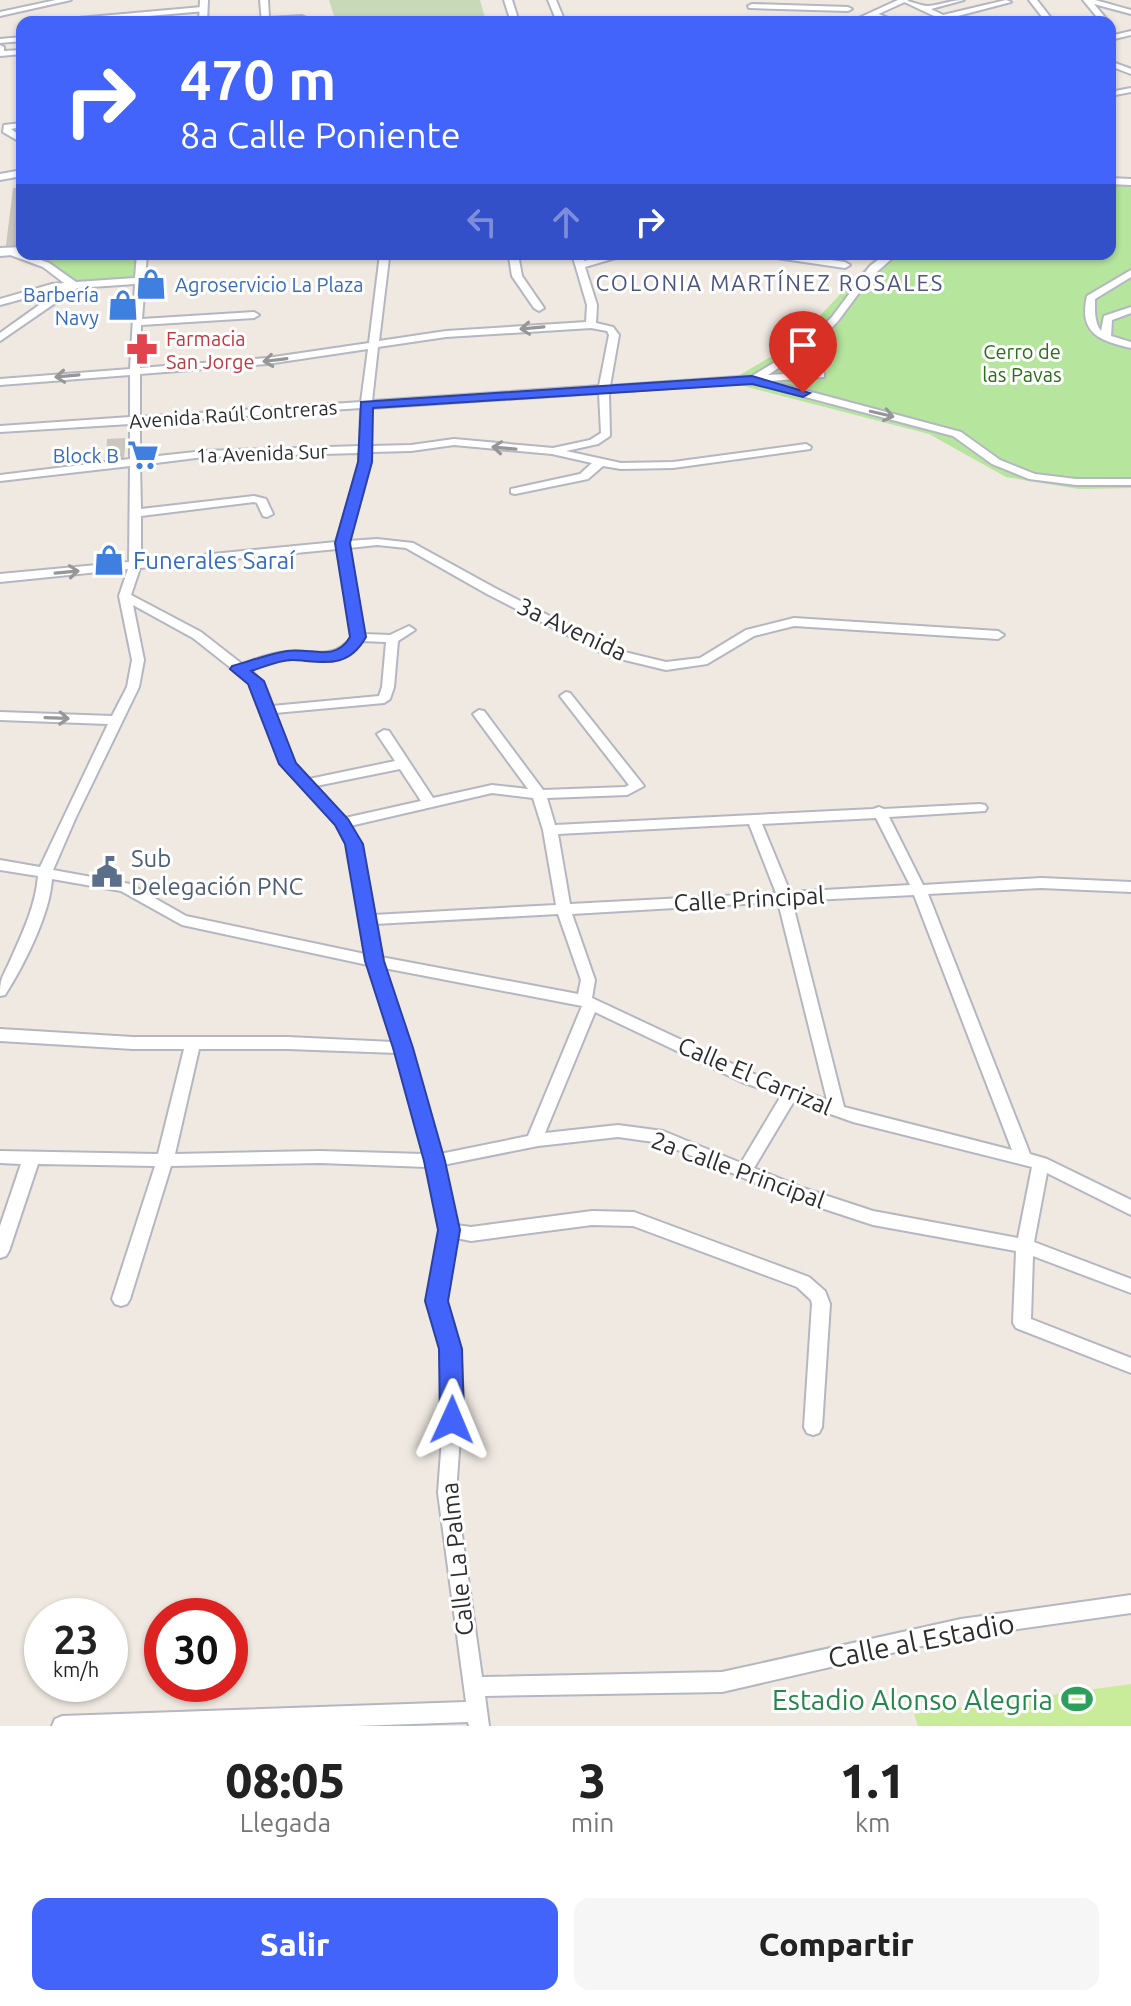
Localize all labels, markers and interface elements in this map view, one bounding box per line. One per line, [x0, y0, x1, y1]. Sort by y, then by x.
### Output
icon: right [48, 48, 152, 152]
text: 470 m [180, 48, 336, 111]
text: 8a Calle Poniente [180, 114, 461, 155]
icon: left [460, 200, 504, 244]
icon: ahead [544, 200, 588, 244]
icon: right [628, 200, 672, 244]
shop icon: Agroservicio La Plaza [134, 267, 168, 301]
district label: COLONIA MARTÍNEZ ROSALES [596, 269, 944, 295]
place label: Agroservicio La Plaza [175, 273, 364, 296]
place label: Barbería Navy [23, 283, 99, 329]
shop icon: Barbería Navy [106, 288, 140, 322]
pin [769, 311, 837, 393]
one-way arrow [519, 321, 546, 336]
icon: arrive [781, 323, 825, 367]
place label: Farmacia San Jorge [166, 327, 254, 373]
pharmacy icon: Farmacia San Jorge [125, 332, 159, 366]
park label: Cerro de las Pavas [982, 340, 1062, 386]
one-way arrow [262, 353, 288, 368]
one-way arrow [54, 369, 81, 384]
street label: Avenida Raúl Contreras [128, 395, 338, 433]
one-way arrow [868, 407, 894, 422]
supermarket icon: Block B [126, 438, 160, 472]
street label: 1a Avenida Sur [196, 439, 329, 467]
one-way arrow [491, 440, 518, 455]
place label: Block B [53, 444, 119, 467]
shop icon: Funerales Saraí [92, 543, 126, 577]
place label: Funerales Saraí [133, 547, 296, 574]
one-way arrow [53, 564, 80, 579]
street label: 3a Avenida [513, 592, 631, 666]
one-way arrow [43, 710, 70, 725]
place label: Sub Delegación PNC [131, 845, 304, 900]
public building icon: Sub Delegación PNC [90, 855, 124, 889]
street label: Calle Principal [673, 882, 825, 916]
street label: Calle El Carrizal [674, 1031, 836, 1121]
street label: 2a Calle Principal [648, 1126, 828, 1214]
position arrow [410, 1378, 494, 1462]
street label: Calle La Palma [436, 1481, 478, 1637]
speed limit sign: 30 [144, 1598, 248, 1702]
street label: Calle al Estadio [825, 1607, 1017, 1673]
text: 23 [53, 1617, 99, 1662]
text: km/h [53, 1658, 99, 1681]
sports icon: Estadio Alonso Alegria [1060, 1682, 1094, 1716]
place label: Estadio Alonso Alegria [772, 1684, 1053, 1715]
text: 08:05 [225, 1753, 345, 1807]
text: 3 [579, 1753, 606, 1807]
text: 1.1 [840, 1753, 906, 1807]
text: Llegada [240, 1808, 331, 1837]
text: min [571, 1808, 614, 1837]
text: km [855, 1808, 890, 1837]
button: Salir [32, 1898, 558, 1990]
button: Compartir [574, 1898, 1099, 1990]

